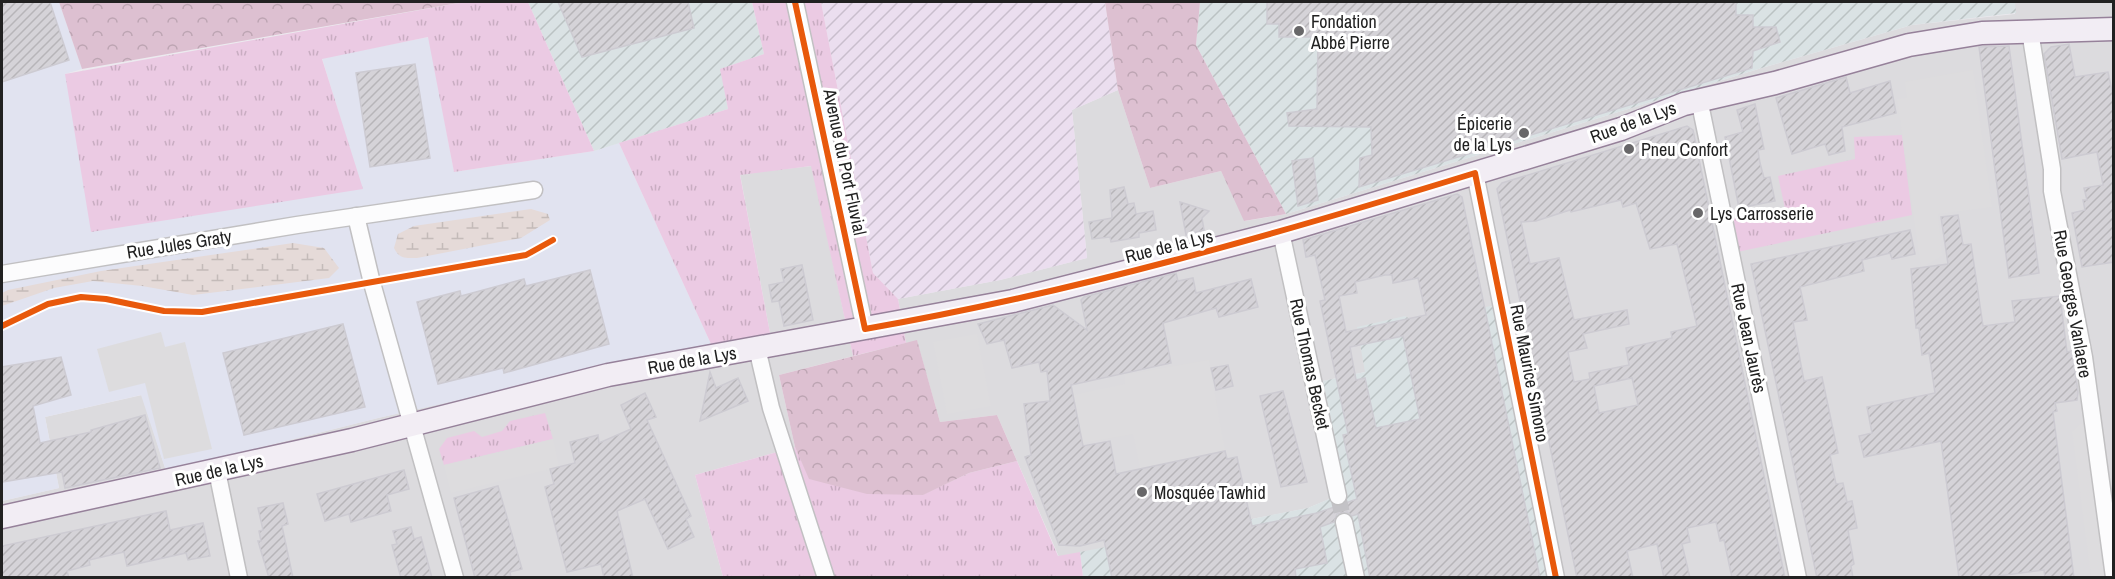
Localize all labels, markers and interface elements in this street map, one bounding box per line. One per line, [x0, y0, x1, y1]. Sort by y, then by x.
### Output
place label: Fondation Abbé Pierre [1310, 9, 1390, 55]
marker: Fondation Abbé Pierre [1292, 24, 1306, 38]
street label: Avenue du Port Fluvial [817, 86, 873, 238]
street label: Rue de la Lys [1587, 95, 1679, 149]
place label: Épicerie de la Lys [1453, 111, 1512, 157]
marker: Épicerie de la Lys [1517, 126, 1531, 140]
place label: Pneu Confort [1641, 137, 1728, 162]
marker: Pneu Confort [1622, 142, 1636, 156]
place label: Lys Carrosserie [1710, 201, 1814, 226]
marker: Lys Carrosserie [1691, 206, 1705, 220]
street label: Rue Jules Graty [125, 223, 234, 265]
street label: Rue de la Lys [1122, 223, 1216, 269]
street label: Rue Georges Vanlaere [2048, 228, 2098, 380]
street label: Rue Jean Jaurès [1725, 281, 1773, 395]
street label: Rue Thomas Becket [1284, 296, 1336, 432]
street label: Rue Maurice Simono [1504, 302, 1556, 444]
street label: Rue de la Lys [646, 340, 738, 380]
street label: Rue de la Lys [172, 448, 266, 492]
place label: Mosquée Tawhid [1154, 480, 1266, 505]
marker: Mosquée Tawhid [1135, 485, 1149, 499]

